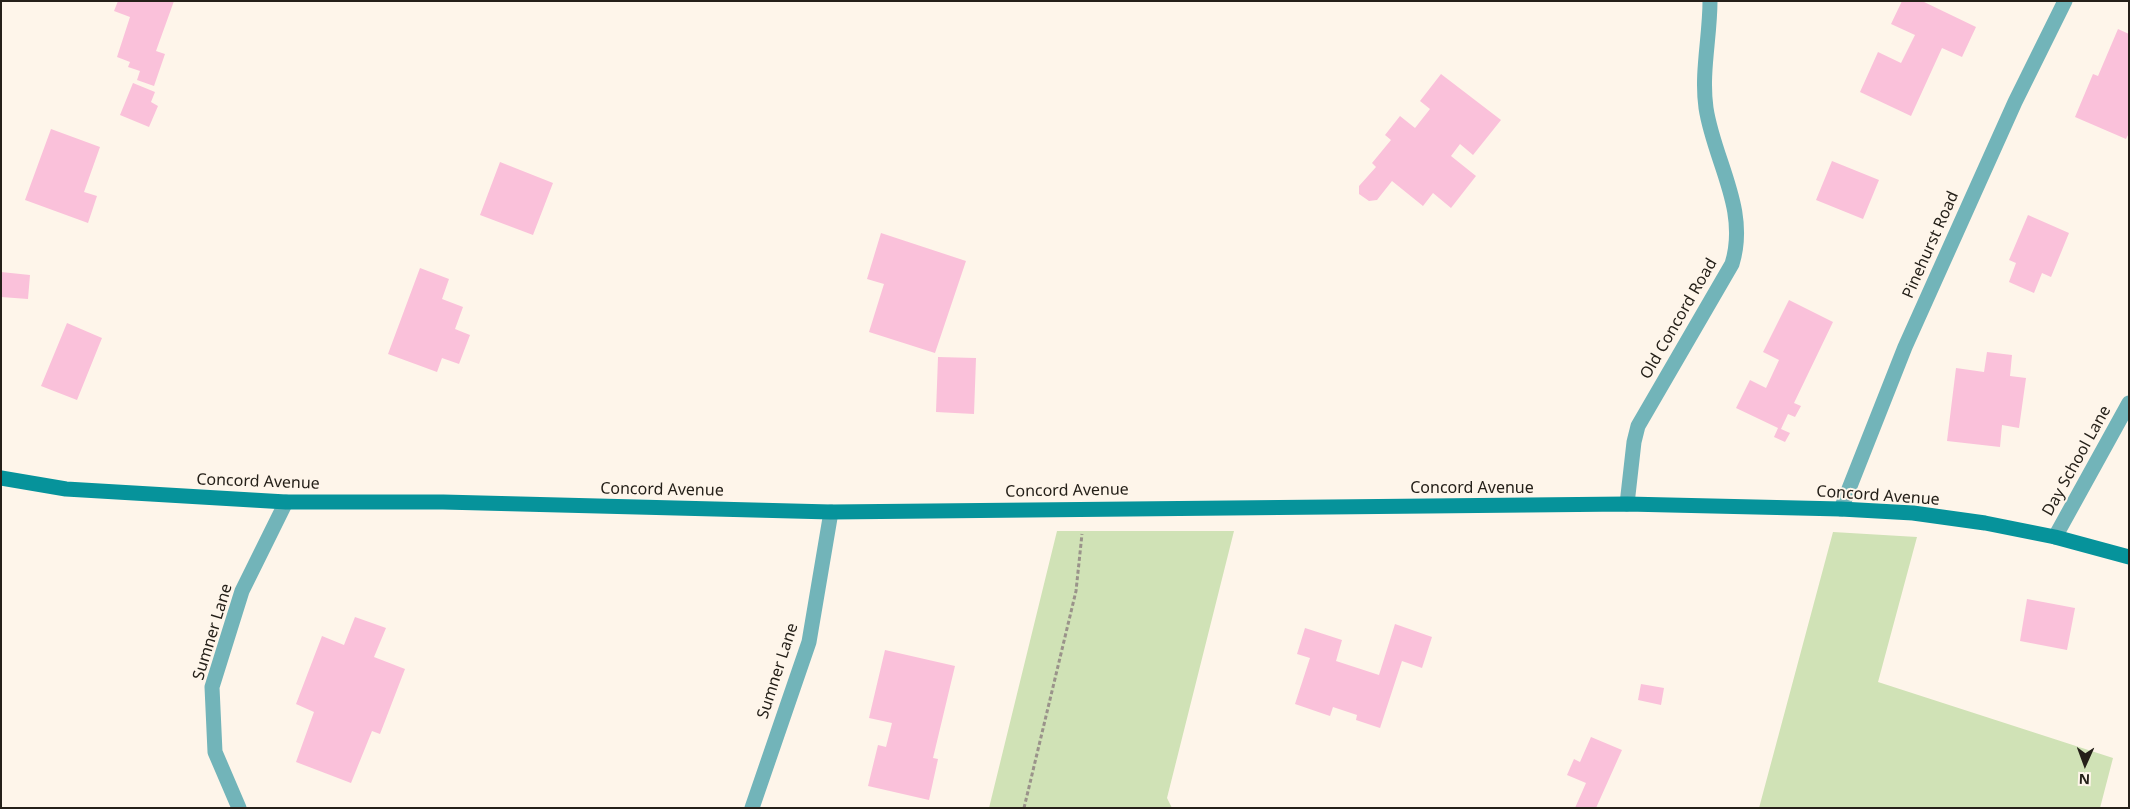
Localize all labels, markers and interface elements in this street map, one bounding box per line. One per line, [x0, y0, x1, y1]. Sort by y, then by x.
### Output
street label: Pinehurst Road [1899, 188, 1963, 302]
street label: Old Concord Road [1637, 255, 1721, 383]
street label: Day School Lane [2039, 402, 2115, 520]
street label: Concord Avenue [196, 470, 320, 494]
street label: Concord Avenue [1410, 478, 1534, 498]
street label: Concord Avenue [600, 479, 724, 501]
street label: Concord Avenue [1005, 480, 1129, 502]
street label: Concord Avenue [1816, 482, 1940, 510]
street label: Sumner Lane [189, 582, 237, 682]
street label: Sumner Lane [753, 621, 803, 721]
north arrow [2060, 739, 2110, 789]
text: N [2078, 770, 2090, 789]

